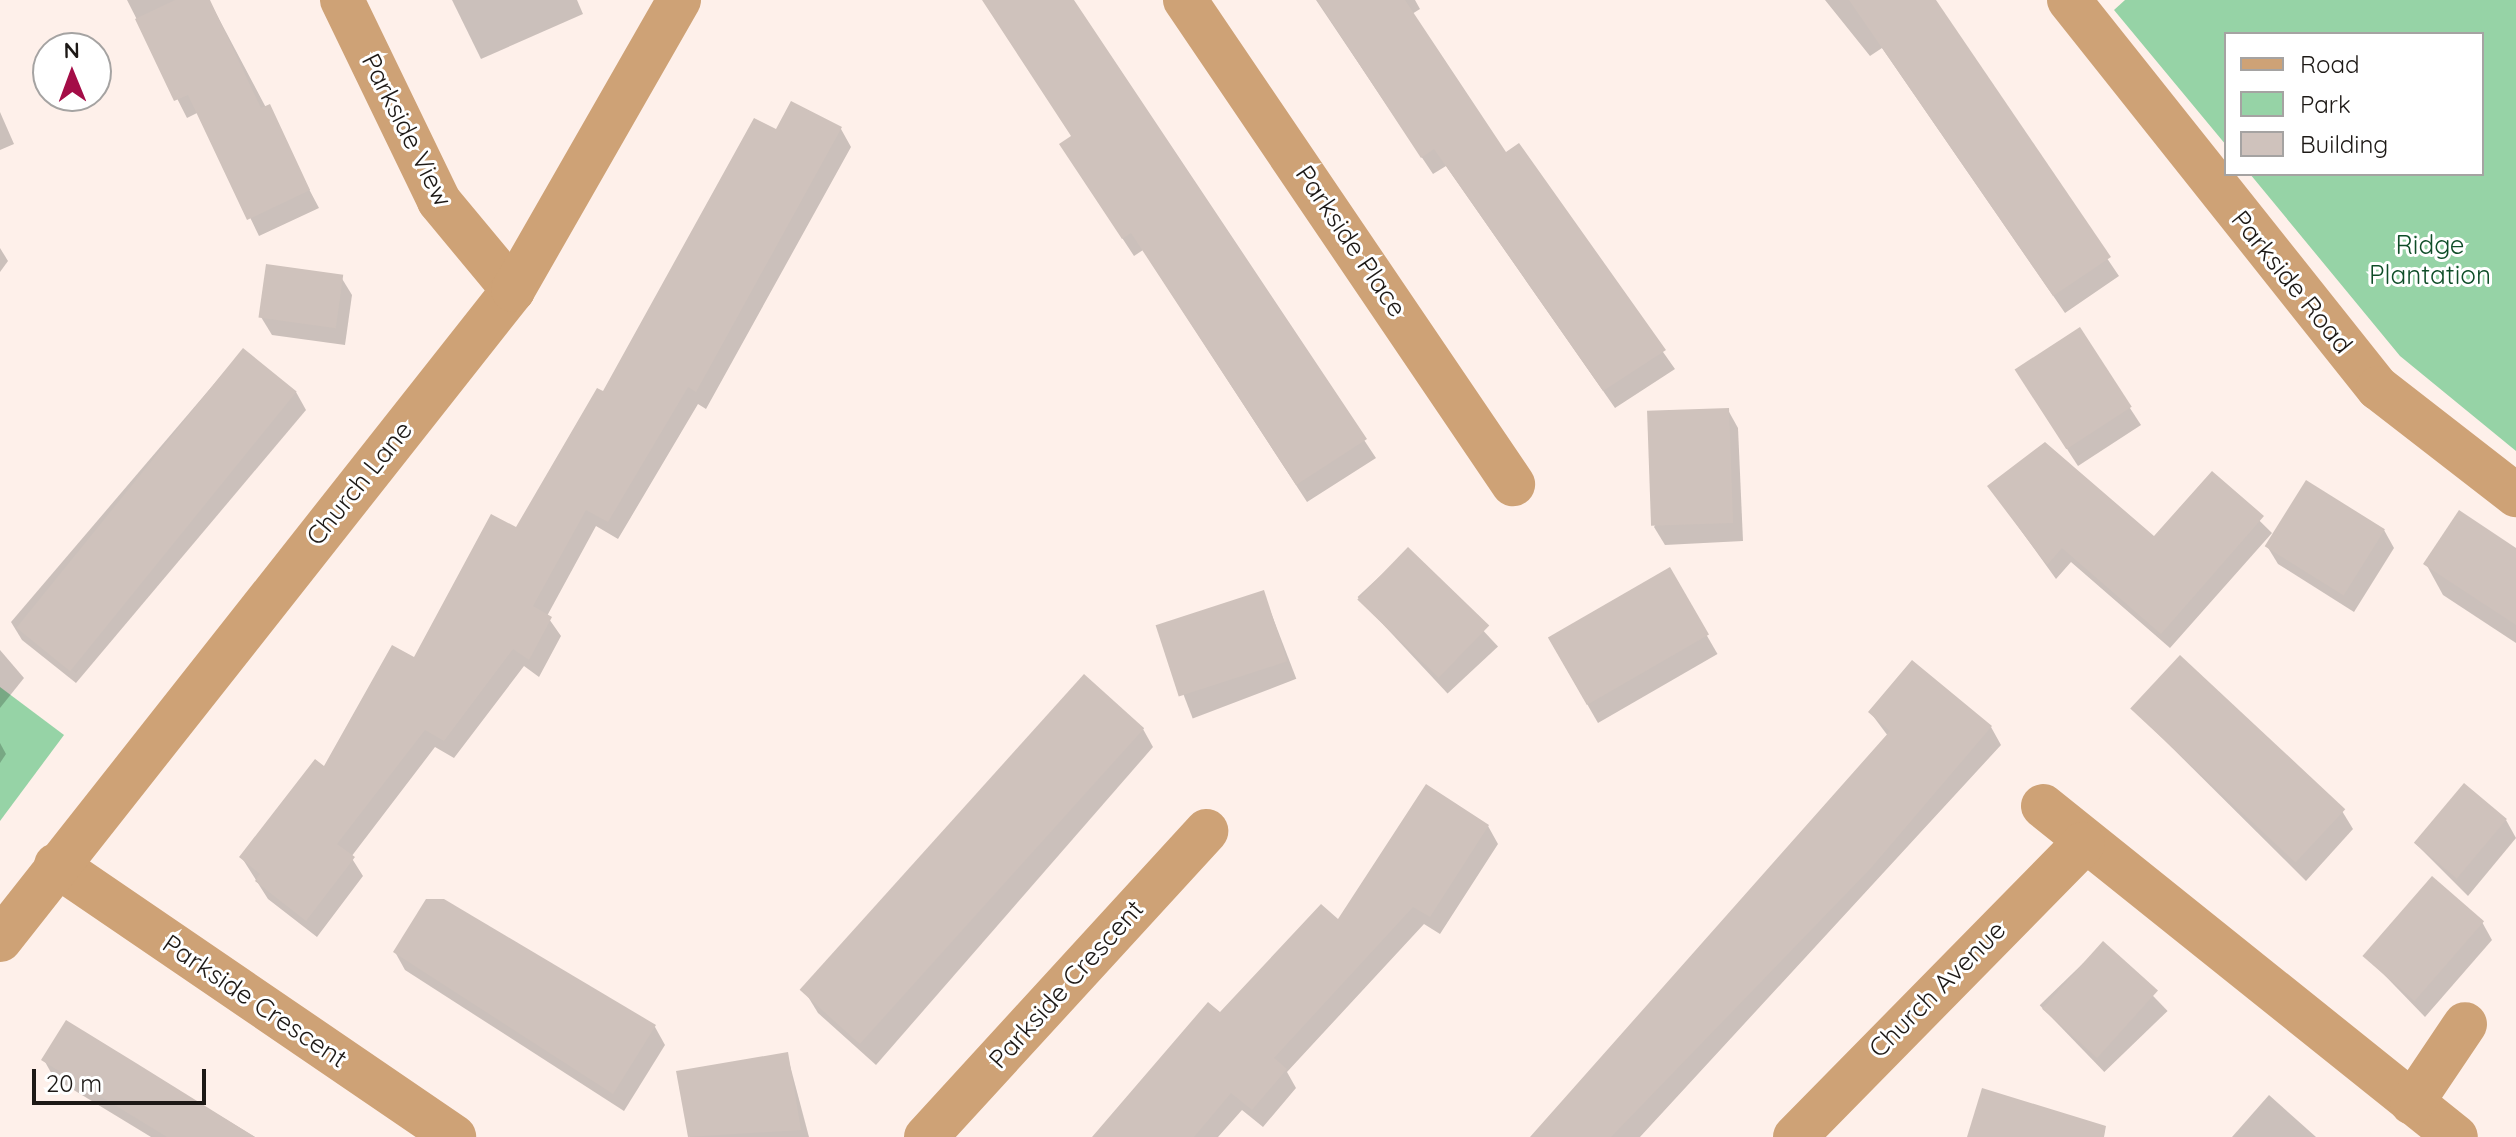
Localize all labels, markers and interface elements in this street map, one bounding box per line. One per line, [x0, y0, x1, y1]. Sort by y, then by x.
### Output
north arrow [32, 32, 112, 112]
legend [2224, 32, 2484, 176]
text: N [63, 36, 80, 64]
street label: Parkside View [355, 48, 459, 212]
text: Road [2300, 49, 2360, 79]
text: Park [2300, 89, 2351, 119]
text: Building [2300, 129, 2388, 159]
street label: Parkside Place [1289, 159, 1413, 323]
street label: Parkside Road [2225, 204, 2359, 360]
park label: Ridge Plantation [2369, 229, 2491, 290]
street label: Church Lane [299, 415, 419, 551]
street label: Parkside Crescent [982, 893, 1150, 1075]
street label: Church Avenue [1862, 914, 2012, 1064]
street label: Parkside Crescent [157, 928, 353, 1074]
scale bar [36, 1053, 210, 1103]
text: 20 m [46, 1068, 102, 1098]

